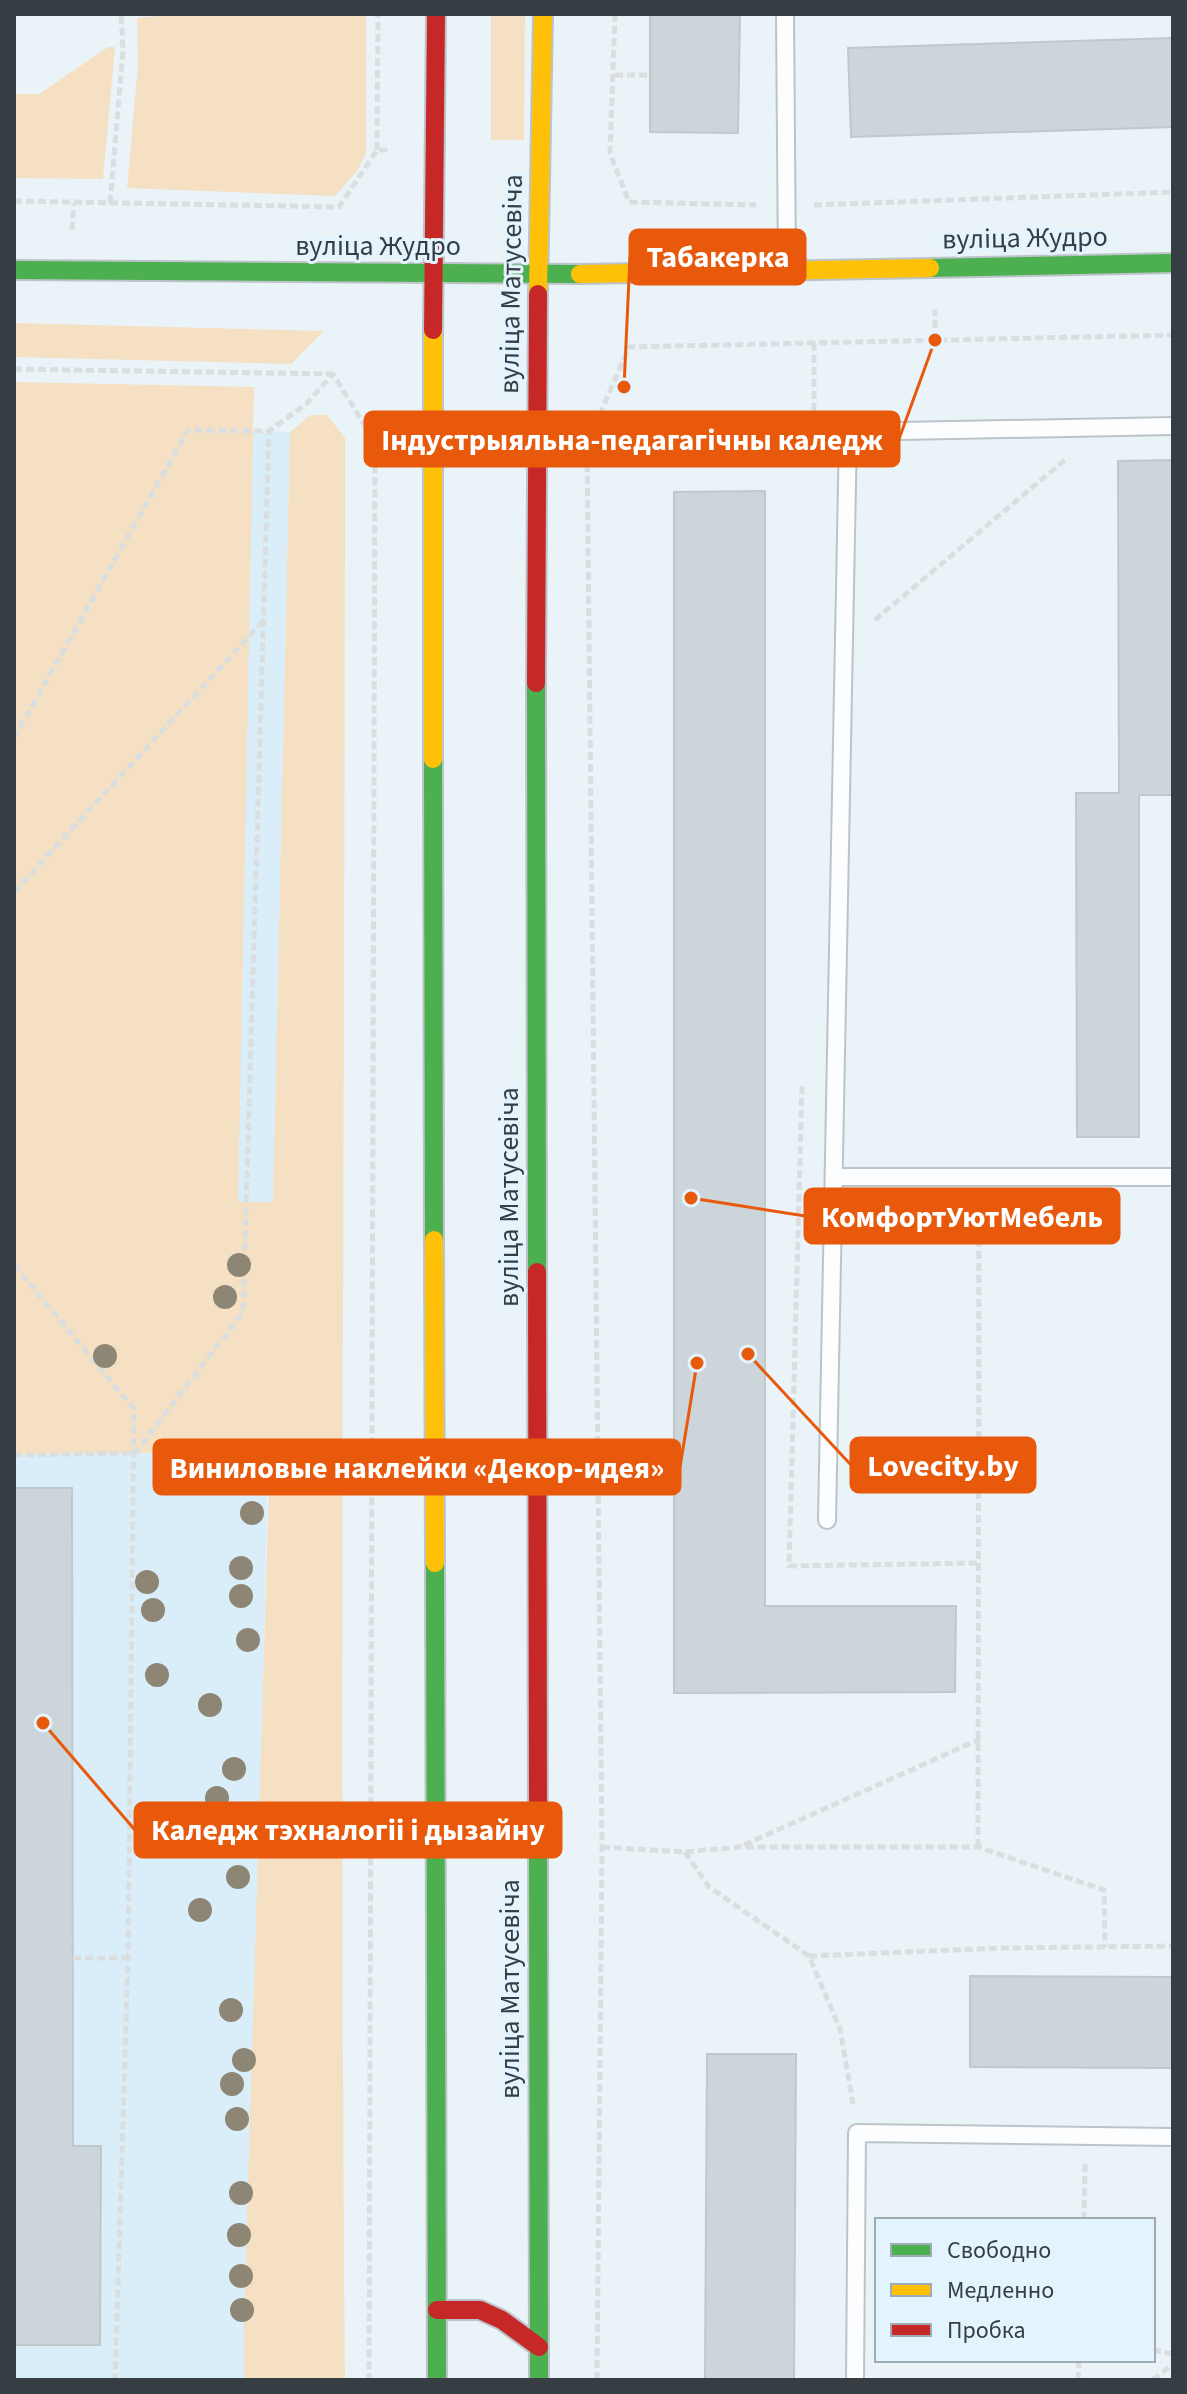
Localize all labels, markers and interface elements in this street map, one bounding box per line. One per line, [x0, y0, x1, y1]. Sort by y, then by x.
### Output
street label: вуліца Матусевіча [489, 174, 533, 394]
street label: вуліца Жудро [942, 217, 1108, 259]
street label: вуліца Жудро [295, 226, 461, 266]
callout: Табакерка [630, 230, 805, 284]
text: Табакерка [646, 236, 790, 279]
callout: Індустрыяльна-педагагічны каледж [365, 412, 899, 466]
text: Індустрыяльна-педагагічны каледж [381, 419, 883, 462]
street label: вуліца Матусевіча [489, 1087, 529, 1307]
callout: КомфортУютМебель [805, 1189, 1119, 1243]
text: КомфортУютМебель [821, 1196, 1103, 1239]
callout: Lovecity.by [851, 1438, 1035, 1492]
callout: Виниловые наклейки «Декор-идея» [154, 1440, 680, 1494]
text: Lovecity.by [867, 1445, 1019, 1488]
text: Виниловые наклейки «Декор-идея» [170, 1447, 664, 1490]
callout: Каледж тэхналогіі і дызайну [135, 1803, 561, 1857]
text: Каледж тэхналогіі і дызайну [151, 1809, 545, 1852]
street label: вуліца Матусевіча [490, 1879, 530, 2099]
legend [875, 2218, 1155, 2362]
text: Свободно [947, 2233, 1051, 2268]
text: Медленно [947, 2273, 1054, 2308]
text: Пробка [947, 2313, 1026, 2348]

